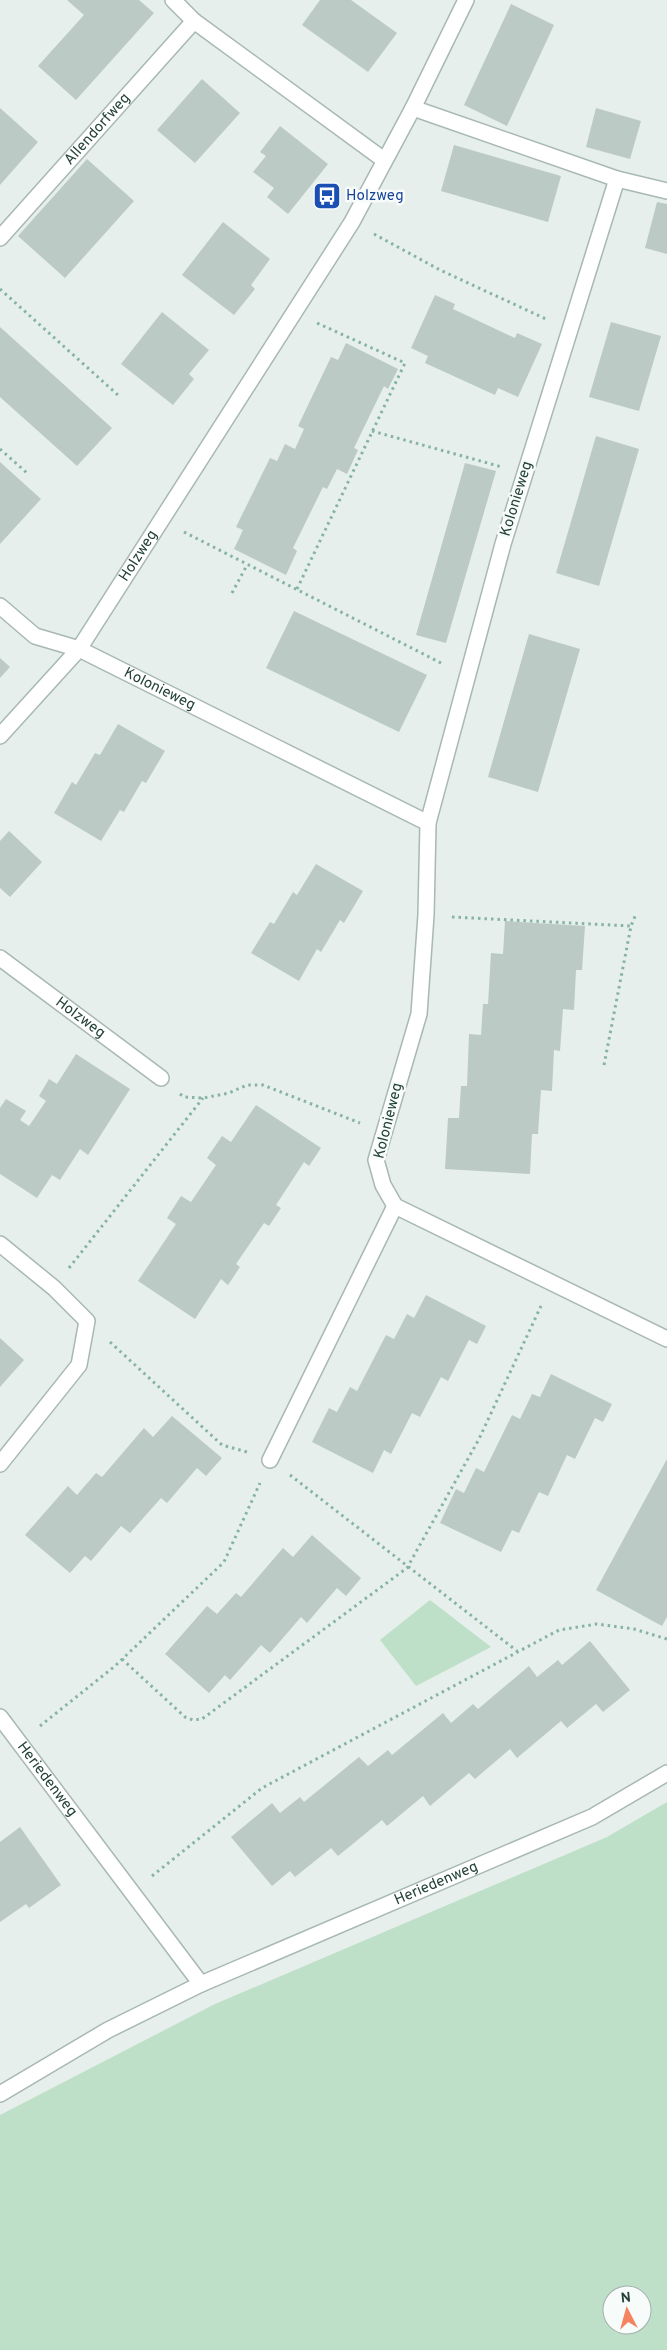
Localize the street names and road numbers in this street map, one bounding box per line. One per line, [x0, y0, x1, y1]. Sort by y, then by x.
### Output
street label: Allendorfweg [60, 89, 134, 169]
street label: Kolonieweg [497, 459, 537, 539]
street label: Holzweg [115, 527, 162, 585]
street label: Kolonieweg [121, 663, 199, 715]
street label: Holzweg [51, 993, 109, 1043]
street label: Kolonieweg [370, 1081, 408, 1161]
street label: Heriedenweg [13, 1738, 81, 1821]
street label: Heriedenweg [391, 1857, 481, 1910]

